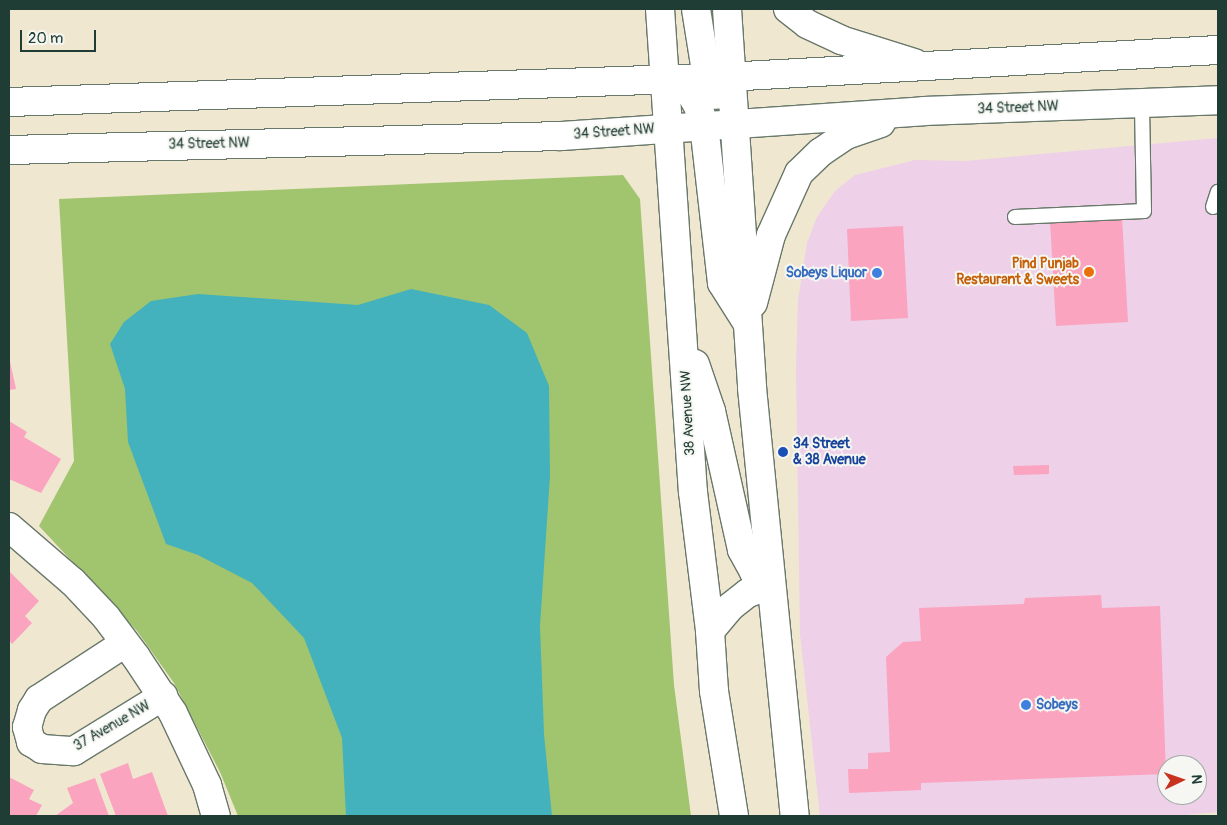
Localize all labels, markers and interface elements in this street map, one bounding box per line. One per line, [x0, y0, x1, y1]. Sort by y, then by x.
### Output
scale bar [22, 20, 99, 52]
text: 20 m [28, 29, 63, 48]
street label: 34 Street NW [977, 98, 1059, 118]
street label: 34 Street NW [573, 121, 655, 143]
street label: 34 Street NW [168, 135, 250, 153]
place label: Pind Punjab Restaurant & Sweets [956, 256, 1079, 288]
place label: Sobeys Liquor [786, 265, 867, 281]
marker: Pind Punjab Restaurant & Sweets [1083, 266, 1095, 278]
marker: Sobeys Liquor [871, 267, 883, 279]
street label: 38 Avenue NW [677, 370, 699, 456]
place label: 34 Street & 38 Avenue [793, 436, 866, 468]
marker: 34 Street & 38 Avenue [777, 446, 789, 458]
street label: 37 Avenue NW [71, 697, 153, 755]
place label: Sobeys [1036, 697, 1078, 713]
marker: Sobeys [1020, 699, 1032, 711]
north arrow [1157, 755, 1207, 805]
text: N [1188, 774, 1205, 784]

